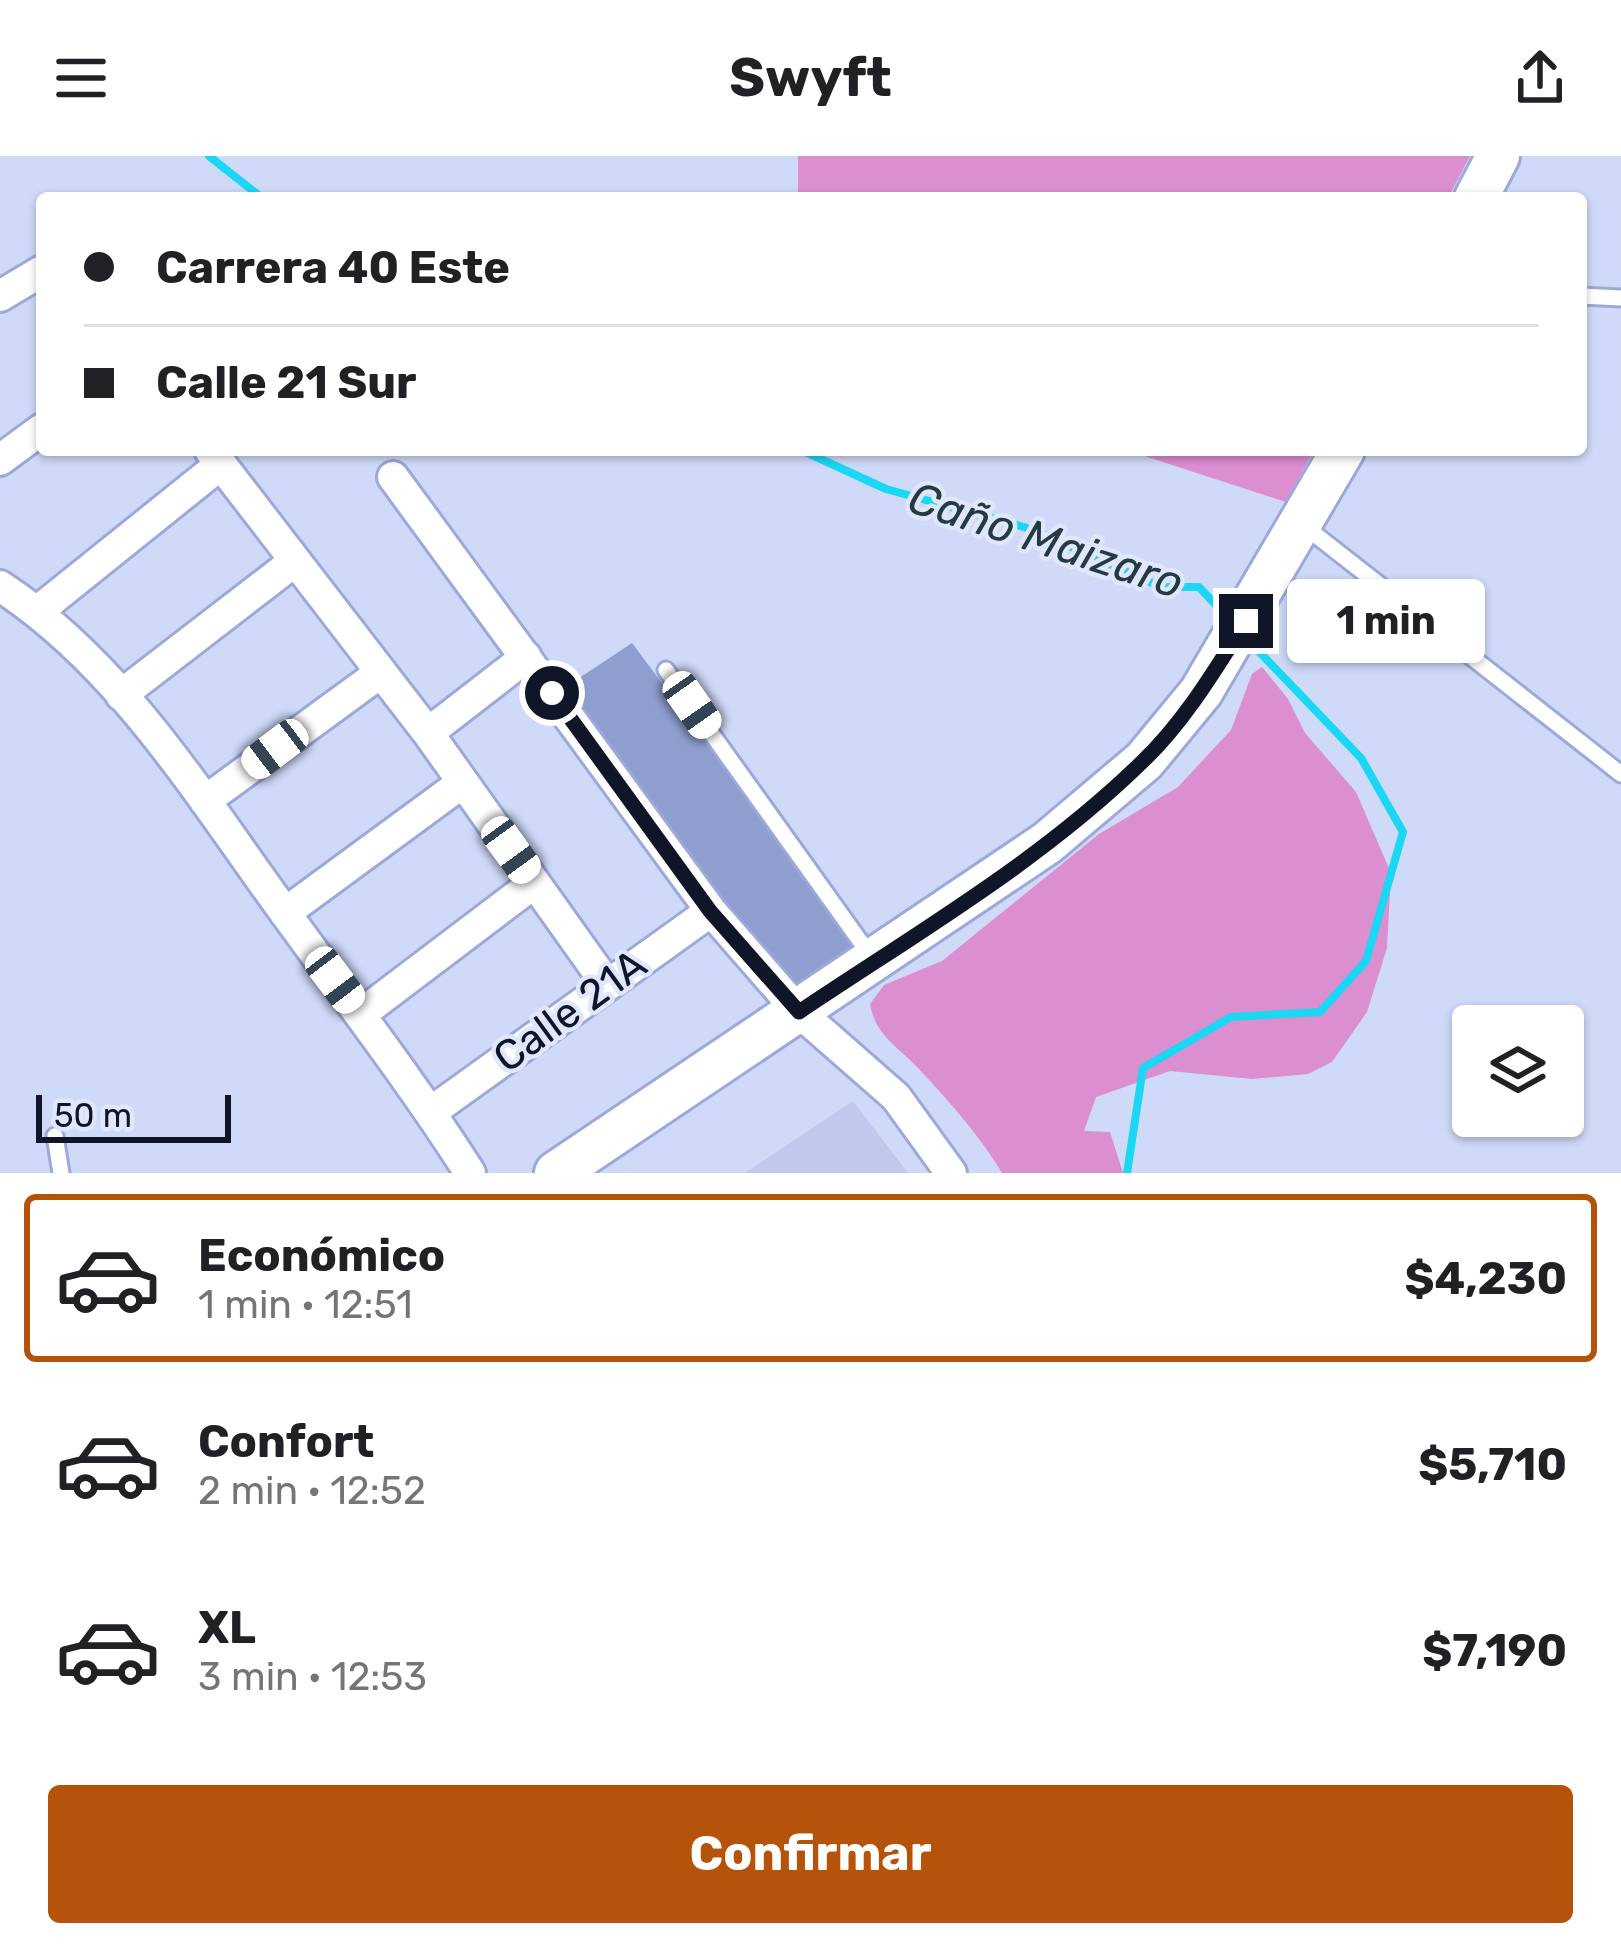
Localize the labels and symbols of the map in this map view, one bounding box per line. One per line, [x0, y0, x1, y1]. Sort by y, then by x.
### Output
water label: Caño Maizaro [902, 471, 1190, 609]
callout: 1 min [1288, 579, 1486, 663]
route end [1219, 594, 1273, 648]
car [657, 665, 727, 745]
route start [525, 666, 579, 720]
car [235, 713, 315, 785]
car [475, 810, 547, 890]
street label: Calle 21A [484, 939, 656, 1083]
car [299, 940, 371, 1020]
scale bar [36, 1089, 231, 1142]

